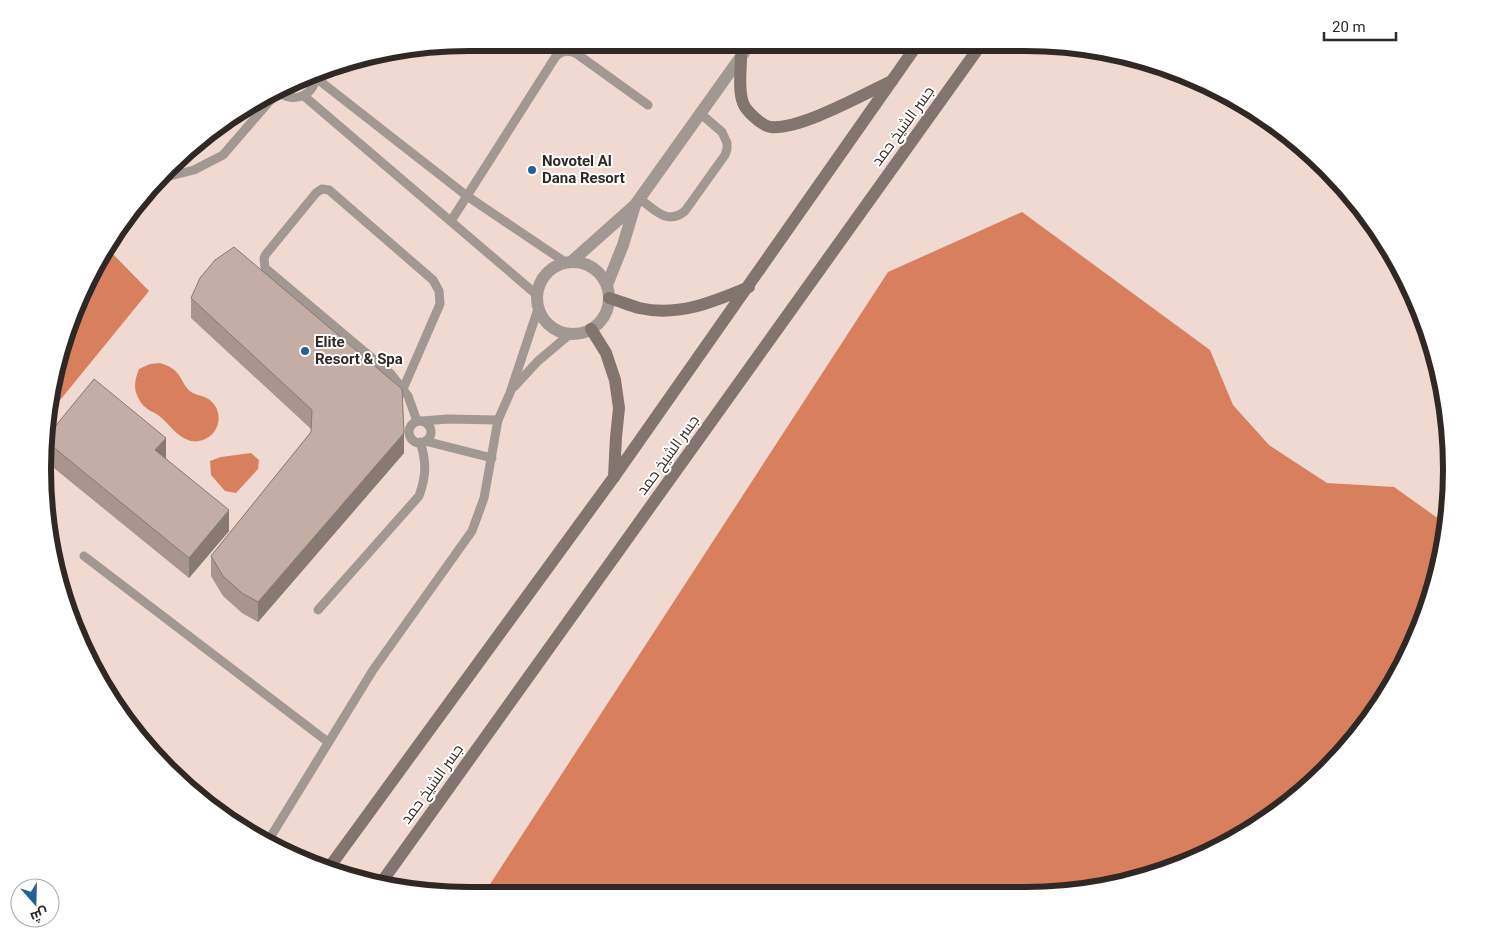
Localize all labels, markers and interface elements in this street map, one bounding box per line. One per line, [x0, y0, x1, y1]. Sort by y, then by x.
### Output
scale bar [1324, 10, 1396, 42]
text: 20 m [1332, 18, 1366, 36]
street label: جسر الشيخ حمد [868, 83, 940, 171]
place label: Novotel Al Dana Resort [542, 152, 625, 187]
marker: Novotel Al Dana Resort [526, 164, 538, 176]
place label: Elite Resort & Spa [315, 333, 403, 368]
marker: Elite Resort & Spa [299, 345, 311, 357]
street label: جسر الشيخ حمد [633, 412, 705, 500]
street label: جسر الشيخ حمد [397, 741, 469, 829]
north arrow [10, 878, 60, 928]
text: ش [28, 904, 51, 926]

